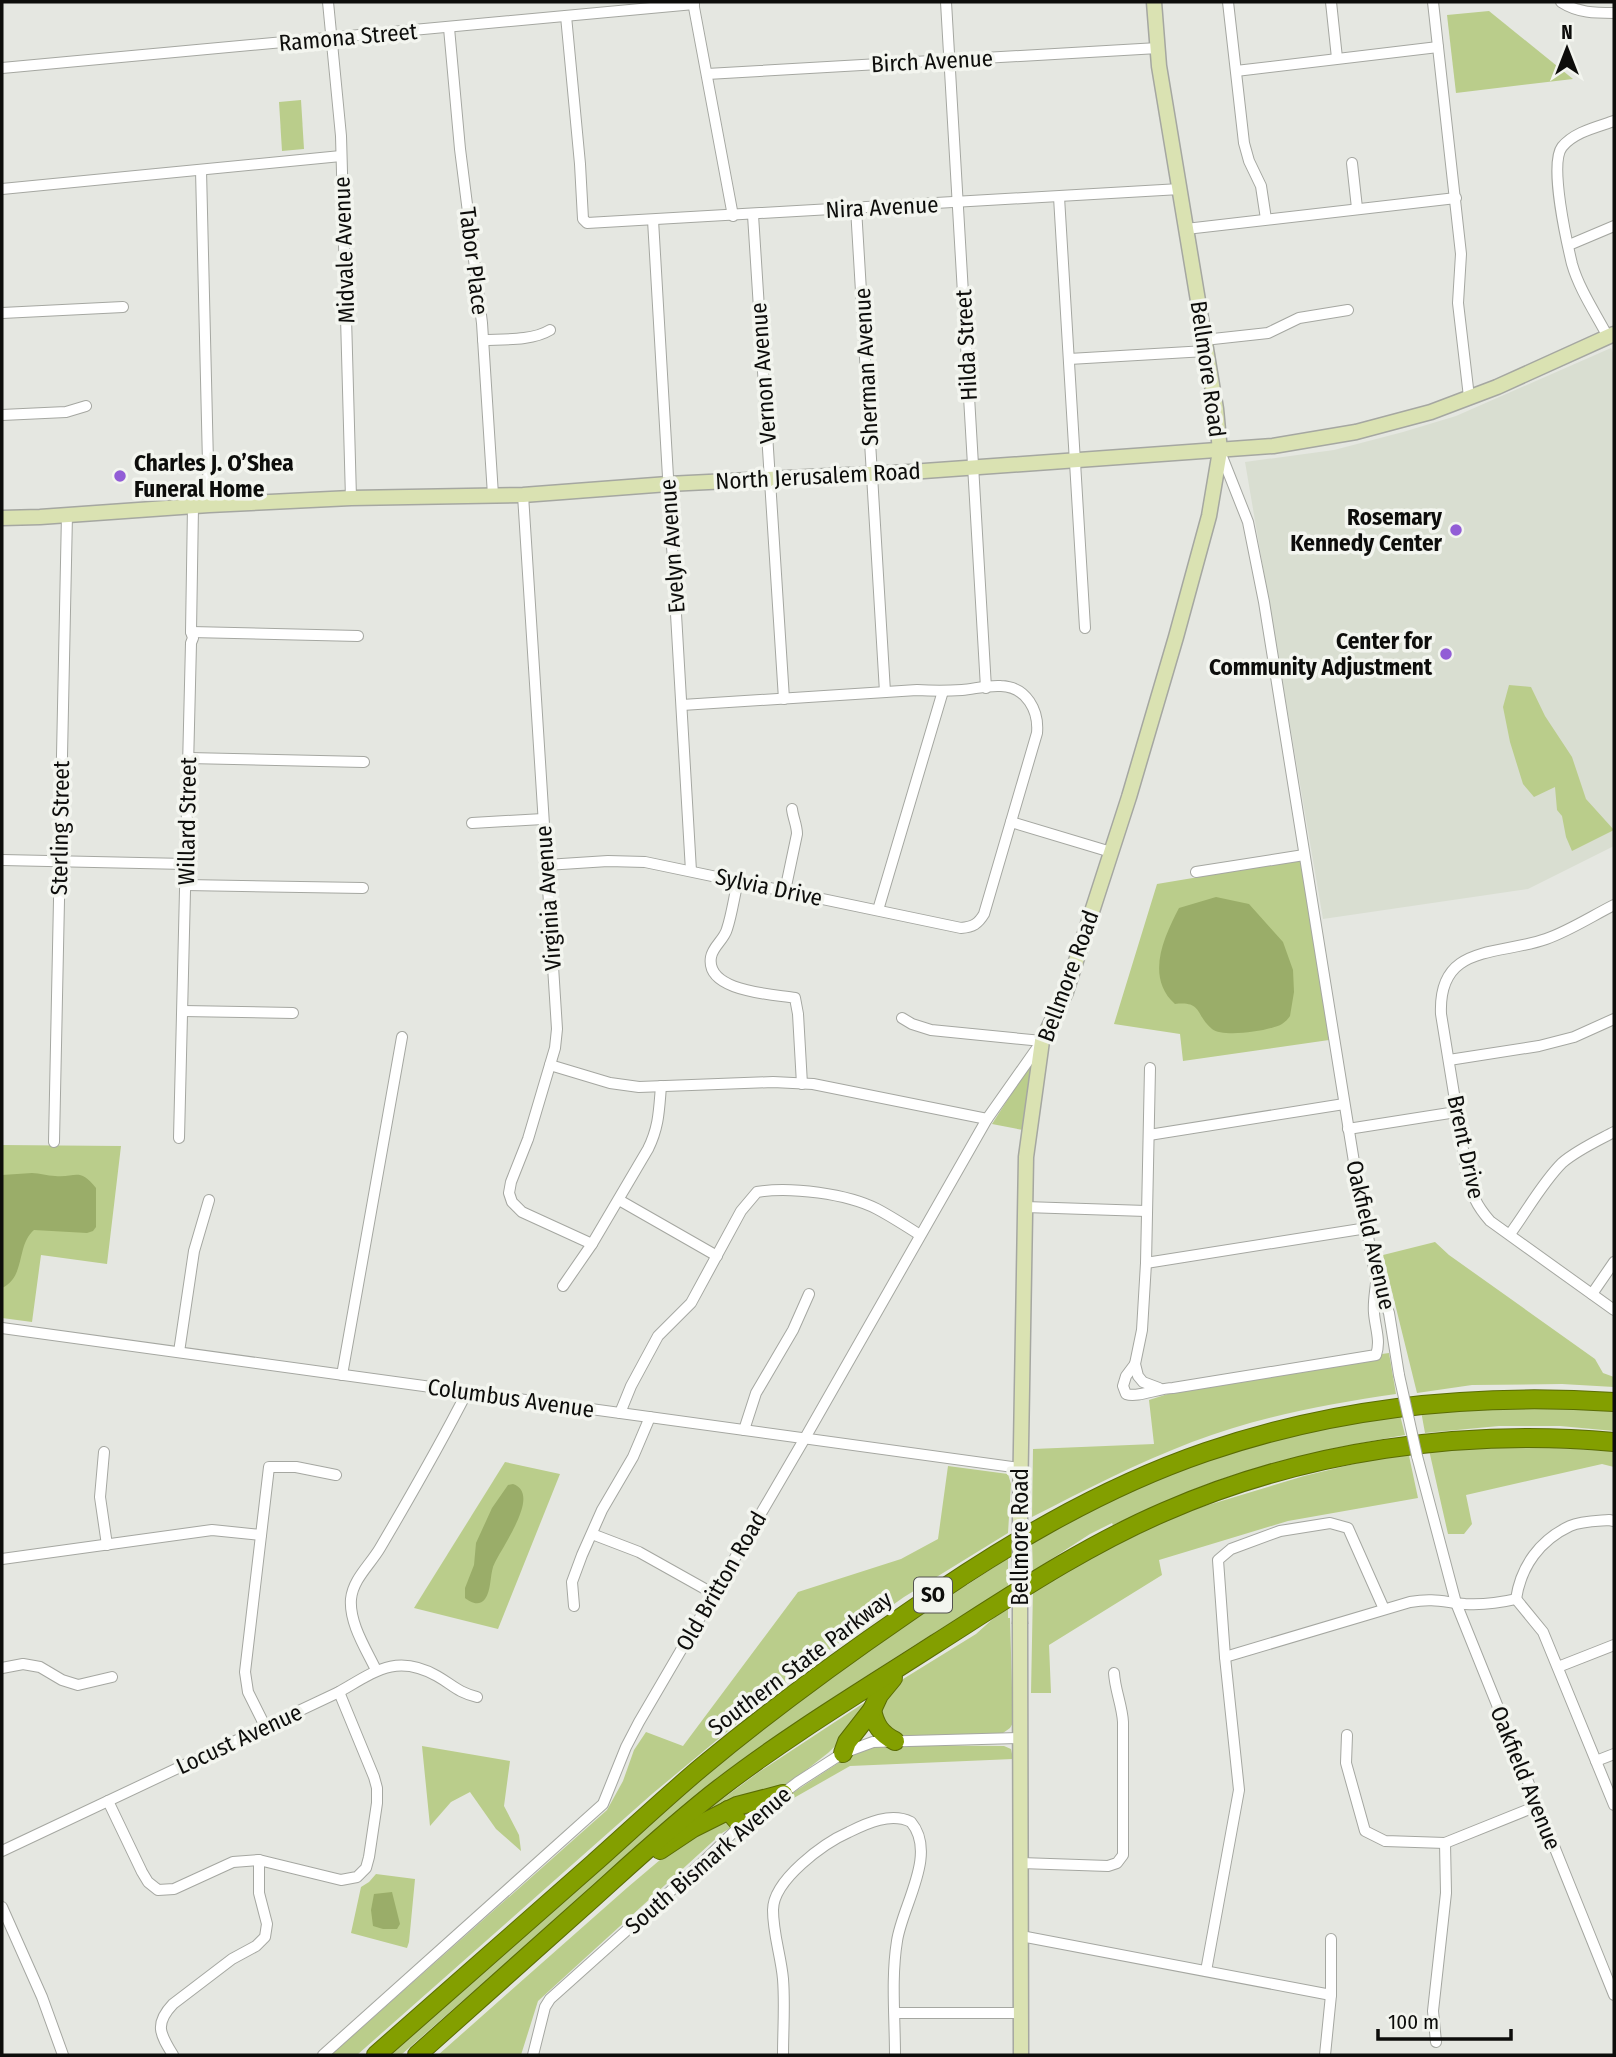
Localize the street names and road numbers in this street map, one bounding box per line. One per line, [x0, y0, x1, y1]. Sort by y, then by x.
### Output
street label: Ramona Street [278, 17, 419, 57]
street label: Birch Avenue [870, 44, 994, 78]
street label: Midvale Avenue [327, 176, 361, 324]
street label: Nira Avenue [825, 190, 939, 224]
street label: Tabor Place [454, 206, 494, 316]
street label: Sherman Avenue [848, 287, 884, 447]
street label: Hilda Street [949, 288, 983, 401]
street label: Bellmore Road [1185, 299, 1231, 439]
street label: Vernon Avenue [744, 302, 782, 444]
street label: North Jerusalem Road [715, 457, 921, 495]
street label: Evelyn Avenue [653, 478, 691, 614]
street label: Willard Street [172, 756, 202, 885]
street label: Sterling Street [45, 760, 75, 896]
street label: Virginia Avenue [529, 824, 567, 972]
street label: Sylvia Drive [713, 862, 825, 912]
street label: Bellmore Road [1031, 907, 1105, 1045]
street label: Brent Drive [1441, 1093, 1491, 1201]
street label: Oakfield Avenue [1340, 1158, 1402, 1312]
street label: Columbus Avenue [426, 1372, 596, 1424]
street label: Bellmore Road [1006, 1468, 1034, 1606]
street label: Old Britton Road [670, 1506, 772, 1656]
road number: SO [914, 1578, 952, 1612]
street label: Southern State Parkway [703, 1584, 898, 1741]
street label: Locust Avenue [172, 1698, 306, 1780]
street label: Oakfield Avenue [1484, 1702, 1568, 1854]
street label: South Bismark Avenue [619, 1780, 797, 1940]

